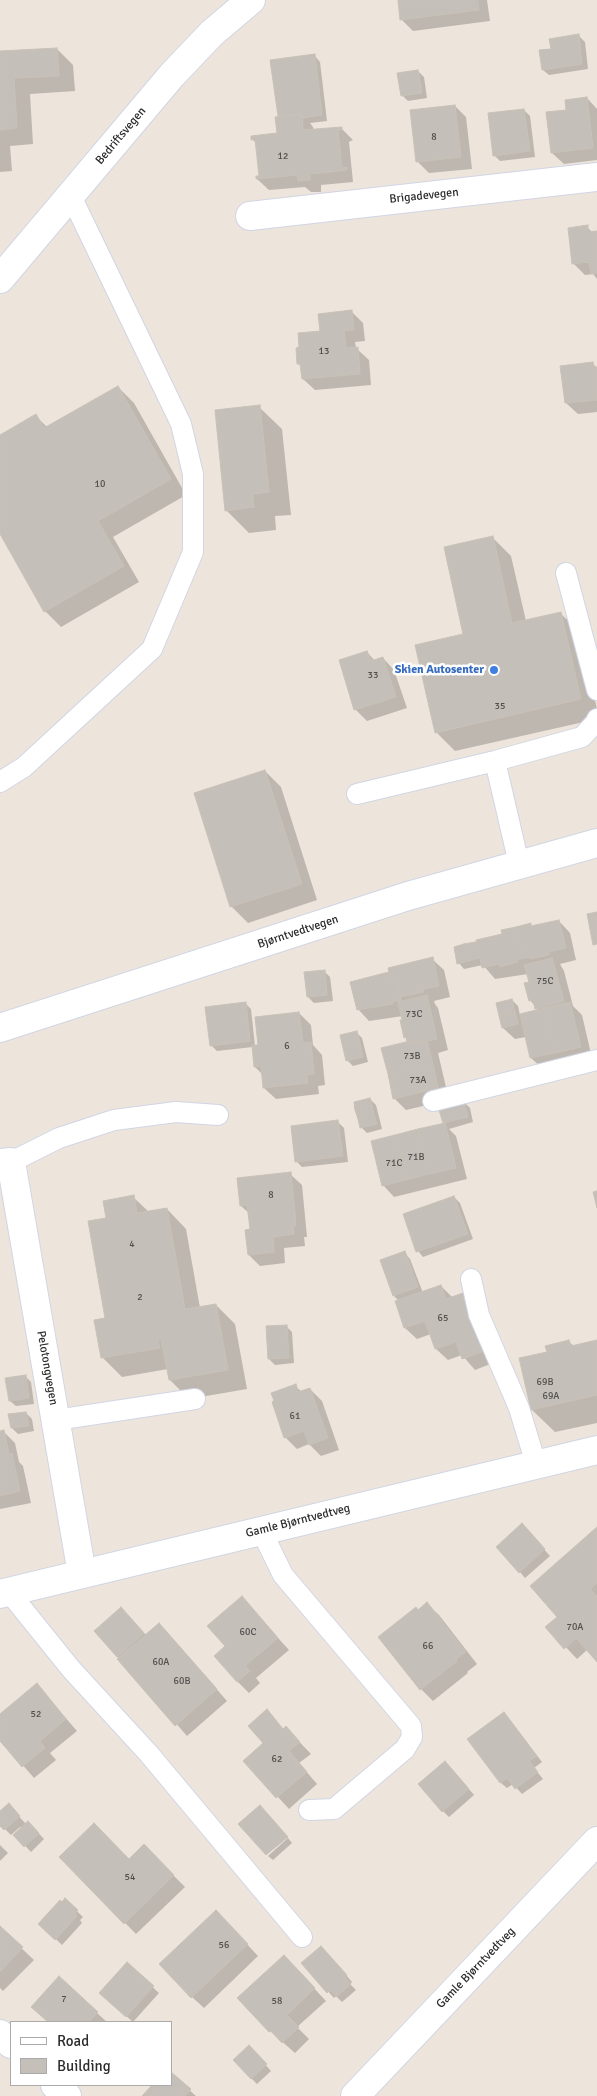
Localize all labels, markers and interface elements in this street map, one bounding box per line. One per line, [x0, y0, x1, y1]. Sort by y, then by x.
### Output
street label: Bedriftsvegen [93, 104, 149, 168]
house number: 8 [431, 131, 437, 143]
house number: 12 [278, 150, 288, 162]
street label: Brigadevegen [389, 185, 459, 207]
house number: 13 [319, 345, 329, 357]
house number: 10 [95, 478, 105, 490]
place label: Skien Autosenter [395, 663, 484, 677]
marker: Skien Autosenter [488, 664, 500, 676]
house number: 33 [368, 669, 378, 681]
house number: 35 [495, 700, 505, 712]
street label: Bjørntvedtvegen [256, 912, 340, 952]
house number: 75C [537, 975, 553, 987]
house number: 73C [406, 1008, 422, 1020]
house number: 6 [284, 1040, 290, 1052]
house number: 73B [404, 1050, 420, 1062]
house number: 73A [410, 1074, 426, 1086]
house number: 71B [408, 1151, 424, 1163]
house number: 71C [386, 1157, 402, 1169]
house number: 8 [268, 1189, 274, 1201]
house number: 4 [129, 1238, 135, 1250]
house number: 2 [137, 1291, 143, 1303]
house number: 65 [438, 1312, 448, 1324]
street label: Pelotongvegen [33, 1330, 61, 1406]
house number: 69B [537, 1376, 553, 1388]
house number: 69A [543, 1390, 559, 1402]
house number: 61 [290, 1410, 300, 1422]
street label: Gamle Bjørntvedtveg [244, 1501, 352, 1541]
house number: 70A [567, 1621, 583, 1633]
house number: 60C [240, 1626, 256, 1638]
house number: 66 [423, 1640, 433, 1652]
house number: 60A [153, 1656, 169, 1668]
house number: 60B [174, 1675, 190, 1687]
house number: 52 [31, 1708, 41, 1720]
house number: 62 [272, 1753, 282, 1765]
house number: 54 [125, 1871, 135, 1883]
street label: Gamle Bjørntvedtveg [434, 1924, 518, 2012]
house number: 56 [219, 1939, 229, 1951]
house number: 7 [61, 1993, 67, 2005]
house number: 58 [272, 1995, 282, 2007]
legend [10, 2021, 172, 2086]
text: Road [57, 2032, 89, 2050]
text: Building [57, 2057, 111, 2075]

